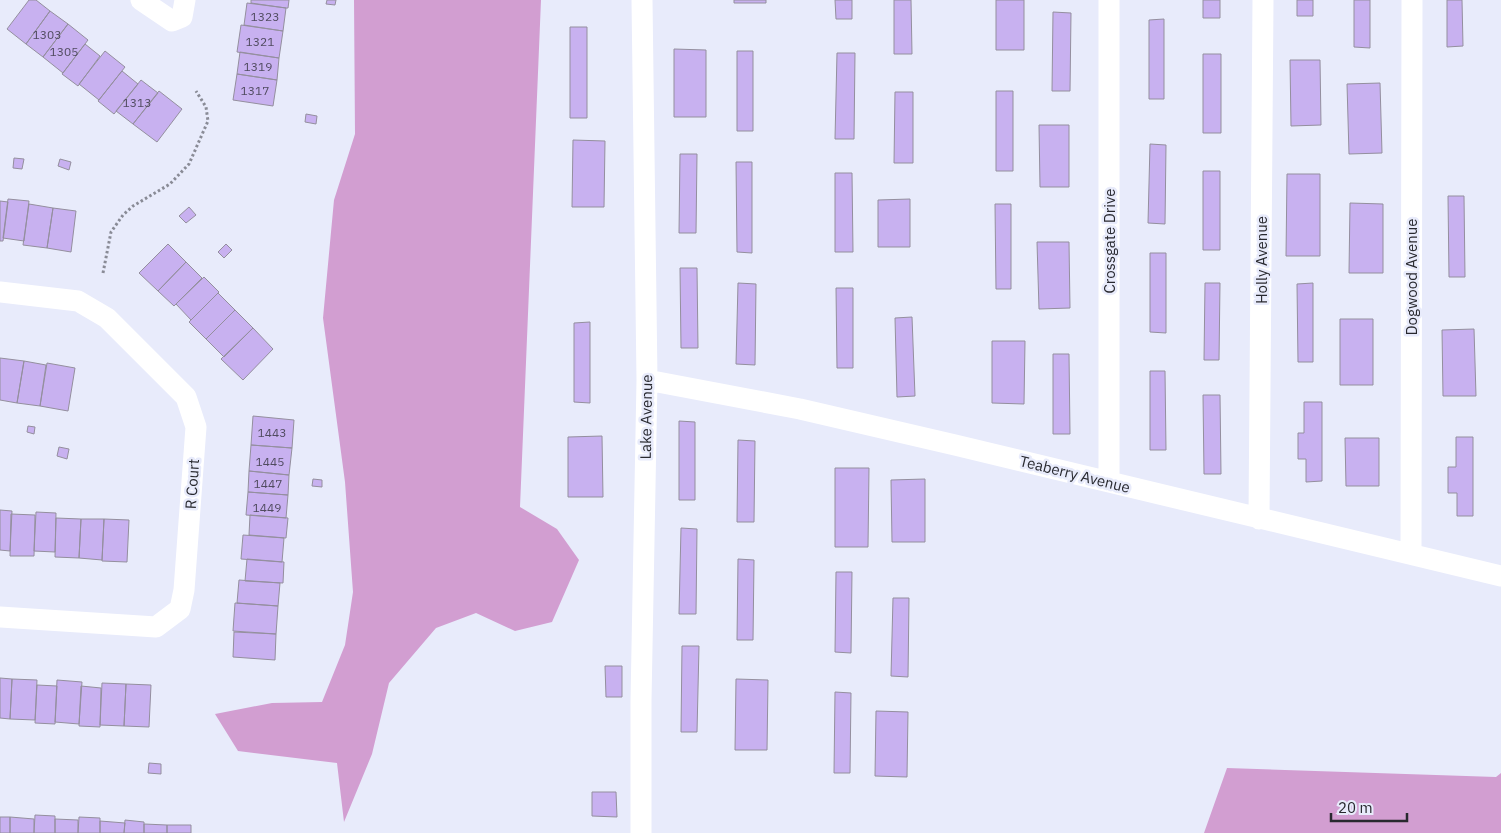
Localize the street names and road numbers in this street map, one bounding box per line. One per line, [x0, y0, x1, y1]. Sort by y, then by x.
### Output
street label: Crossgate Drive [1100, 188, 1119, 294]
street label: Holly Avenue [1252, 216, 1271, 304]
street label: Dogwood Avenue [1402, 218, 1421, 336]
street label: Lake Avenue [636, 374, 656, 460]
street label: Teaberry Avenue [1018, 451, 1132, 497]
street label: R Court [181, 458, 203, 510]

